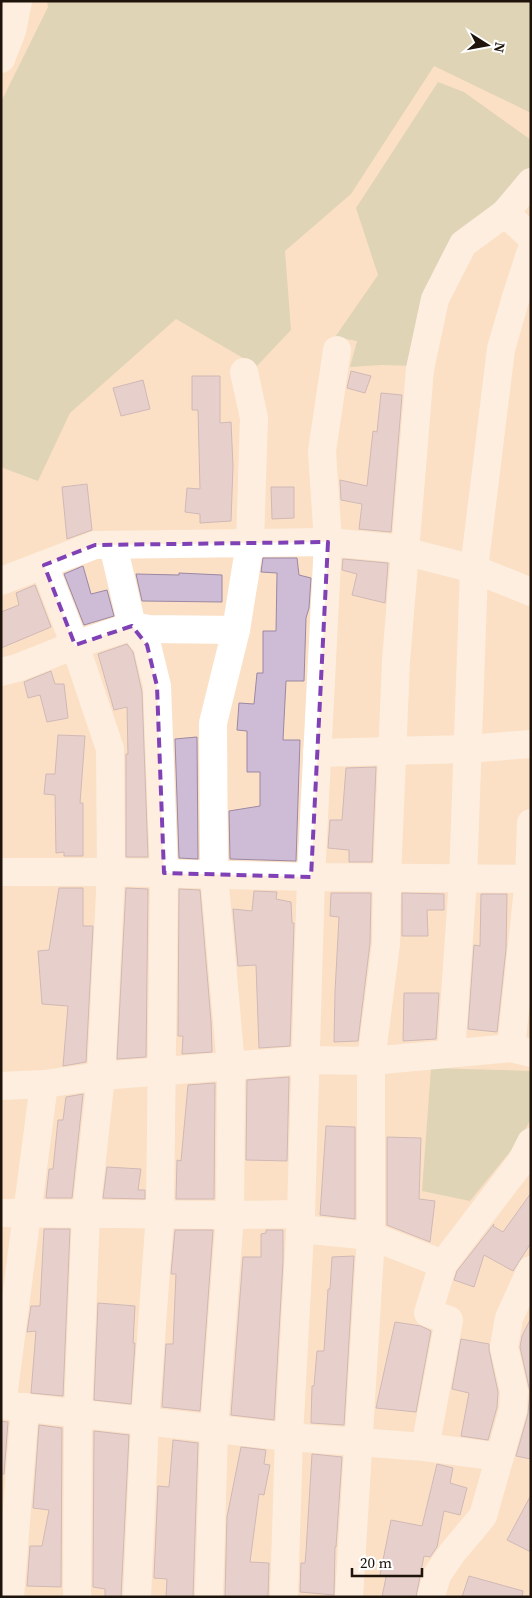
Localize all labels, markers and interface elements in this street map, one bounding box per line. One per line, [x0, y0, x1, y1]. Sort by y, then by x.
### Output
north arrow [462, 20, 512, 70]
text: N [489, 41, 511, 54]
scale bar [352, 1546, 422, 1578]
text: 20 m [360, 1552, 392, 1573]

